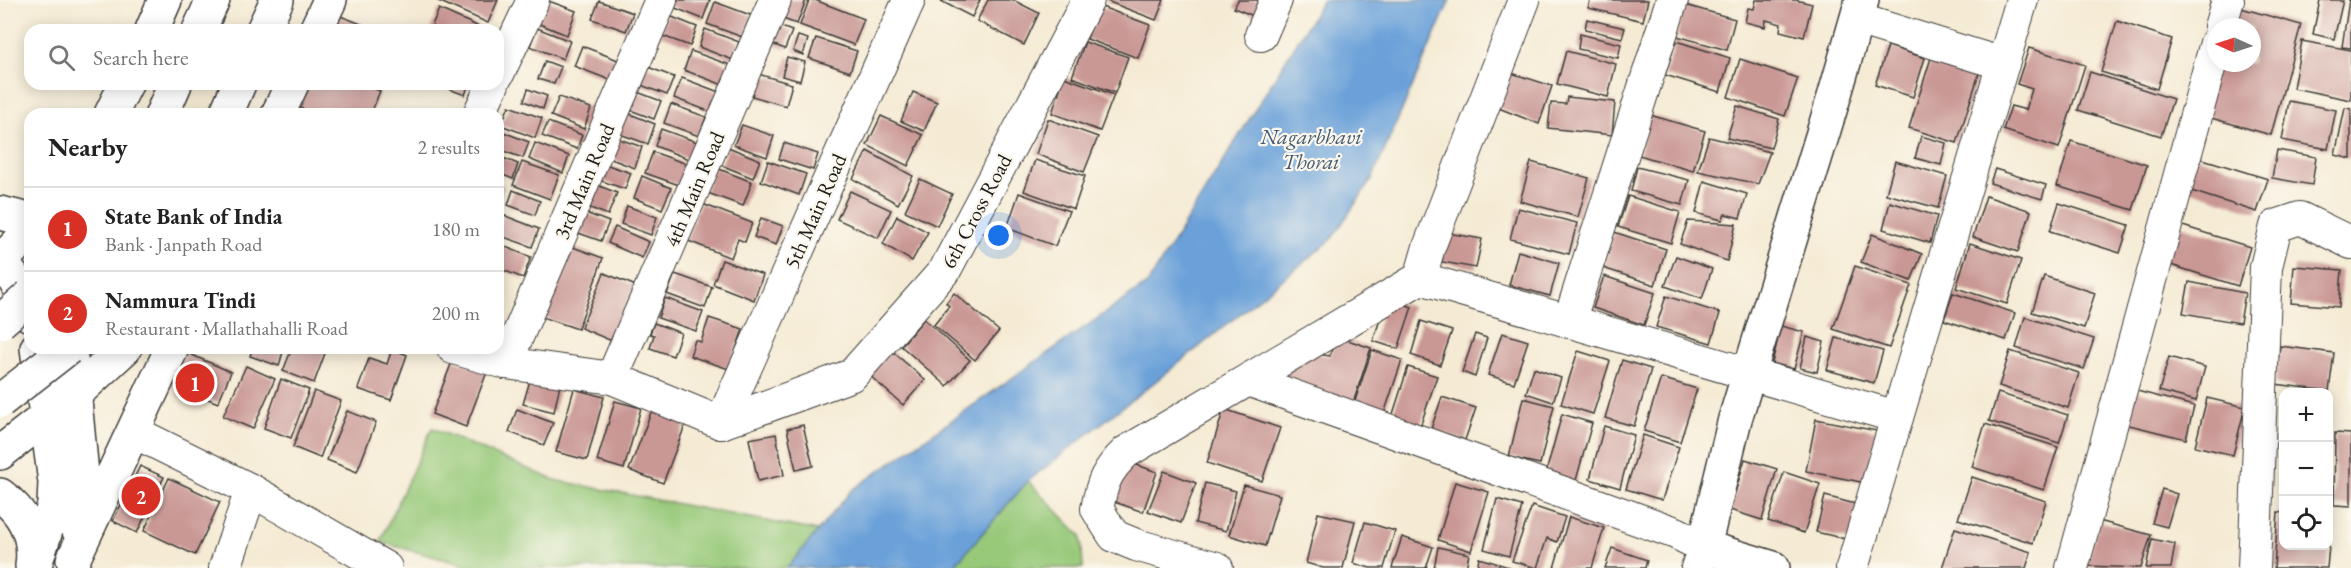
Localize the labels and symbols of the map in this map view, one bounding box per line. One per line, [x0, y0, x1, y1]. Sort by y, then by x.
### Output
north arrow [2207, 18, 2261, 72]
street label: 3rd Main Road [548, 119, 621, 243]
water label: Nagarbhavi Thorai [1259, 122, 1363, 176]
street label: 4th Main Road [658, 127, 731, 251]
street label: 5th Main Road [778, 149, 852, 273]
street label: 6th Cross Road [935, 149, 1018, 273]
your location [984, 221, 1013, 250]
pin: 1 [176, 360, 214, 406]
pin: 2 [122, 474, 160, 518]

